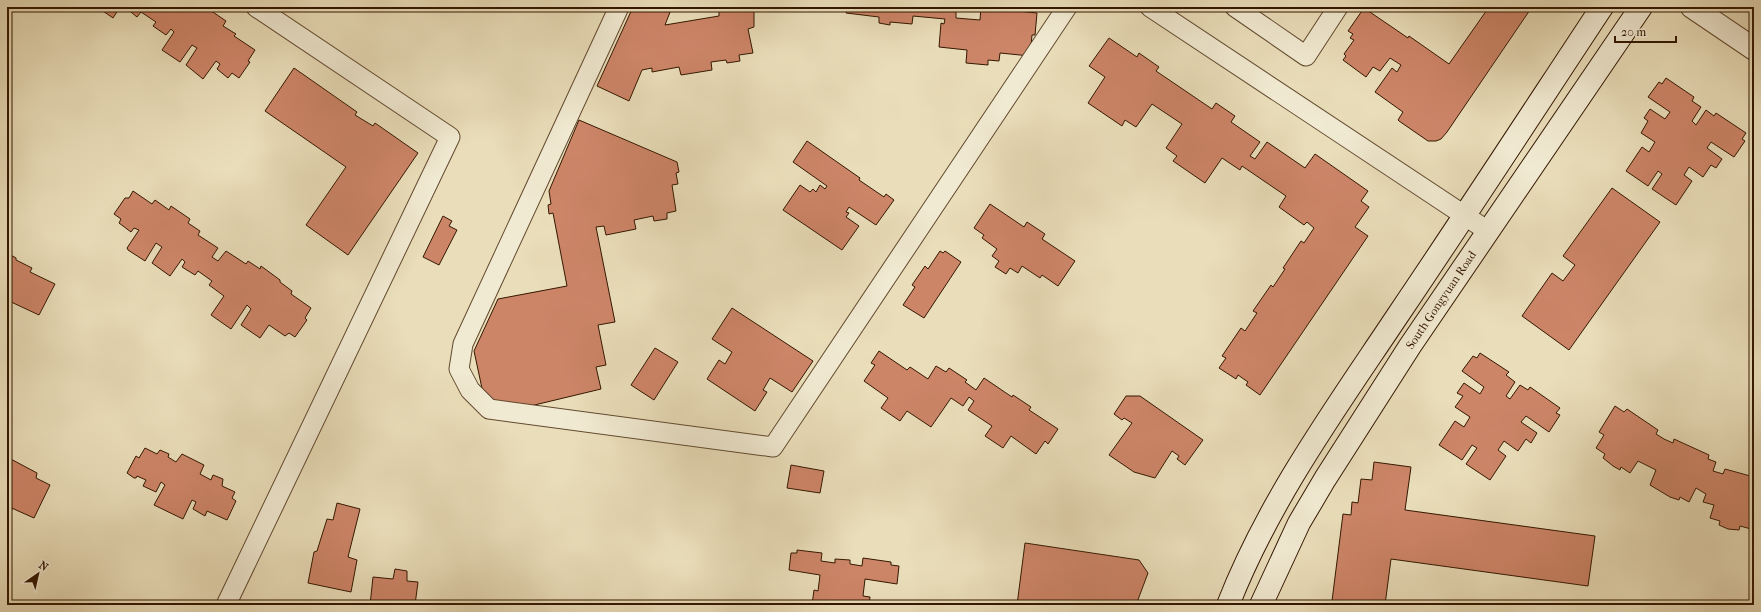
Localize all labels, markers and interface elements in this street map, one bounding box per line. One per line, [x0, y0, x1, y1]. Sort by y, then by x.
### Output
scale bar [1615, 18, 1676, 44]
text: 20 m [1621, 25, 1646, 39]
street label: South Gongyuan Road [1403, 248, 1479, 352]
north arrow [18, 554, 58, 594]
text: N [36, 558, 51, 574]

